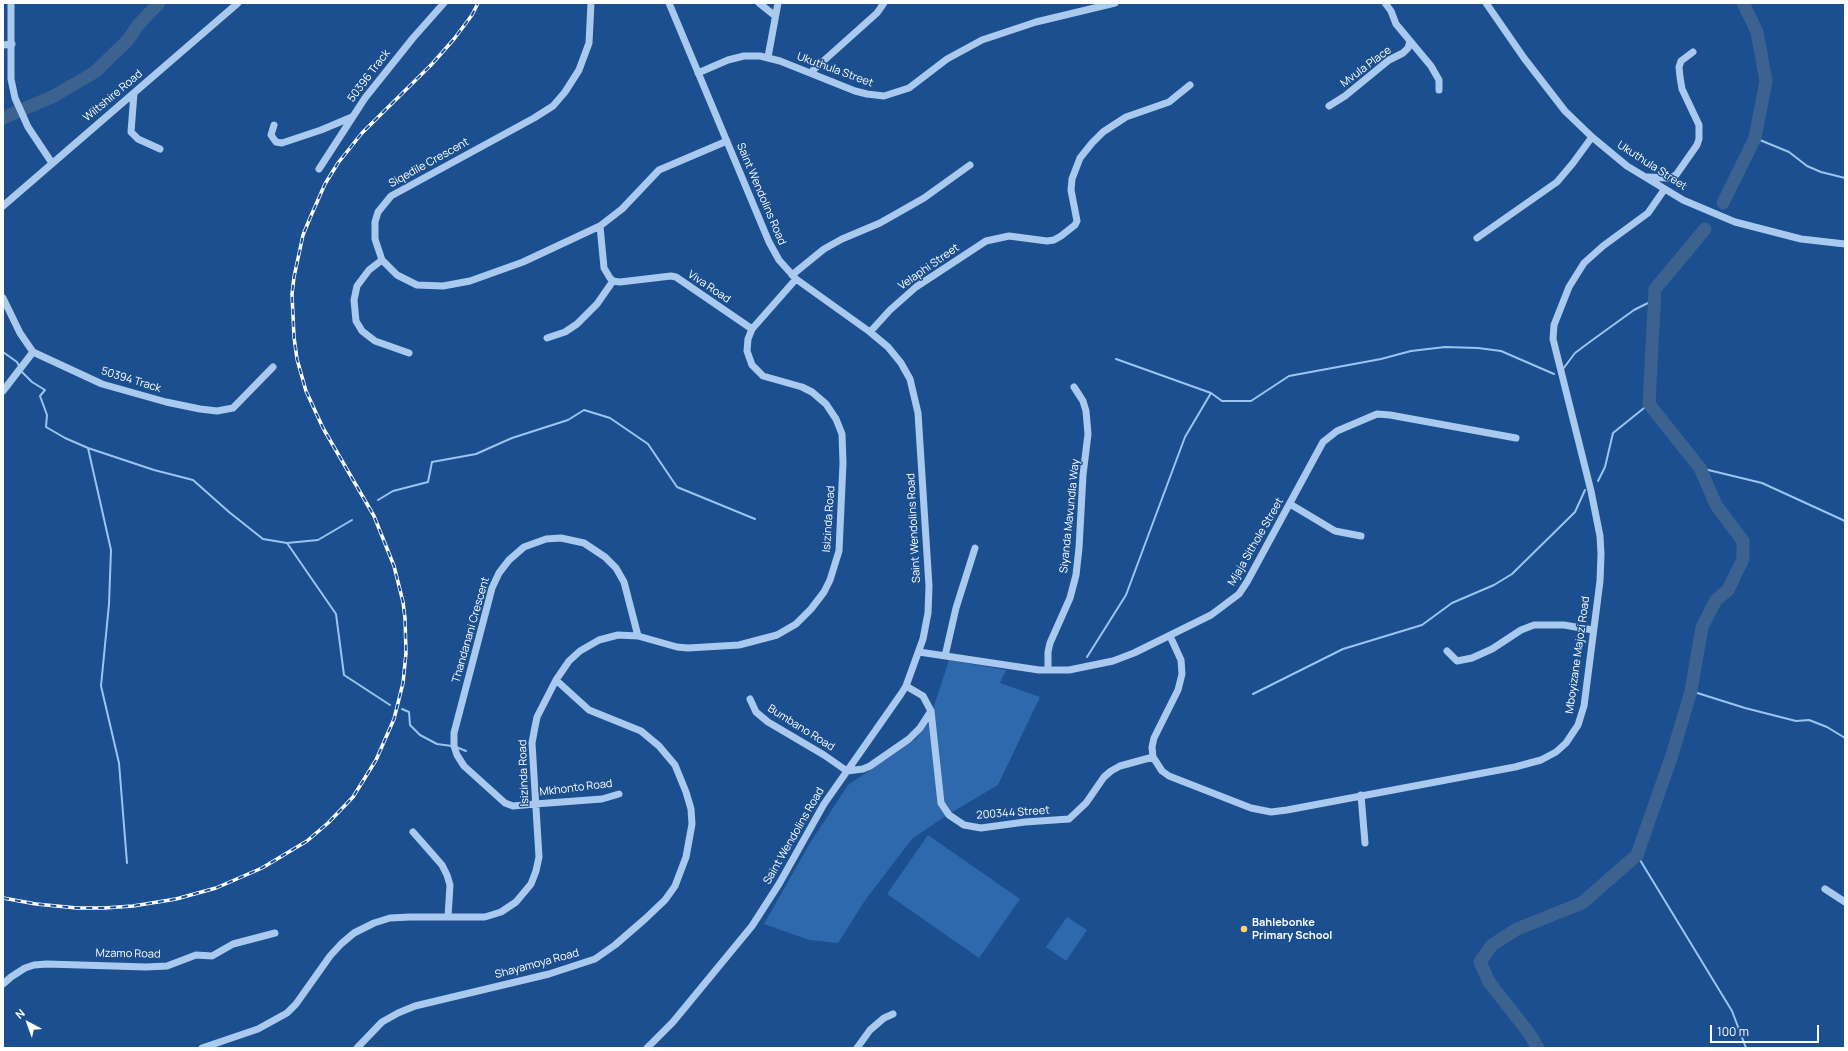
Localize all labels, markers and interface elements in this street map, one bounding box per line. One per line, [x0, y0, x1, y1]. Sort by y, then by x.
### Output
street label: Mvula Place [1338, 44, 1394, 90]
street label: 50396 Track [345, 47, 393, 105]
street label: Ukuthula Street [795, 50, 875, 90]
street label: Wiltshire Road [81, 67, 145, 125]
street label: Siqedile Crescent [387, 135, 471, 191]
street label: Ukuthula Street [1615, 139, 1689, 193]
street label: Saint Wendolins Road [733, 141, 789, 247]
street label: Velaphi Street [896, 241, 962, 293]
street label: Viva Road [685, 268, 733, 306]
street label: 50394 Track [99, 365, 163, 395]
street label: Siyanda Mavundla Way [1057, 458, 1083, 574]
street label: Saint Wendolins Road [905, 473, 923, 583]
street label: Isizinda Road [820, 485, 838, 553]
street label: Mjaja Sithole Street [1225, 496, 1287, 588]
street label: Thandanani Crescent [450, 576, 492, 684]
street label: Mboyizane Majozi Road [1563, 596, 1593, 714]
street label: Bumbano Road [765, 702, 837, 754]
street label: Isizinda Road [516, 739, 532, 807]
street label: Mkhonto Road [539, 777, 613, 799]
street label: Saint Wendolins Road [761, 785, 827, 887]
street label: 200344 Street [976, 804, 1050, 822]
place label: Bahlebonke Primary School [1252, 916, 1332, 942]
marker: Bahlebonke Primary School [1239, 924, 1249, 934]
street label: Shayamoya Road [494, 946, 580, 982]
street label: Mzamo Road [95, 947, 161, 961]
north arrow [8, 1003, 48, 1043]
text: N [12, 1005, 28, 1022]
scale bar [1712, 1017, 1821, 1043]
text: 100 m [1717, 1023, 1749, 1040]

